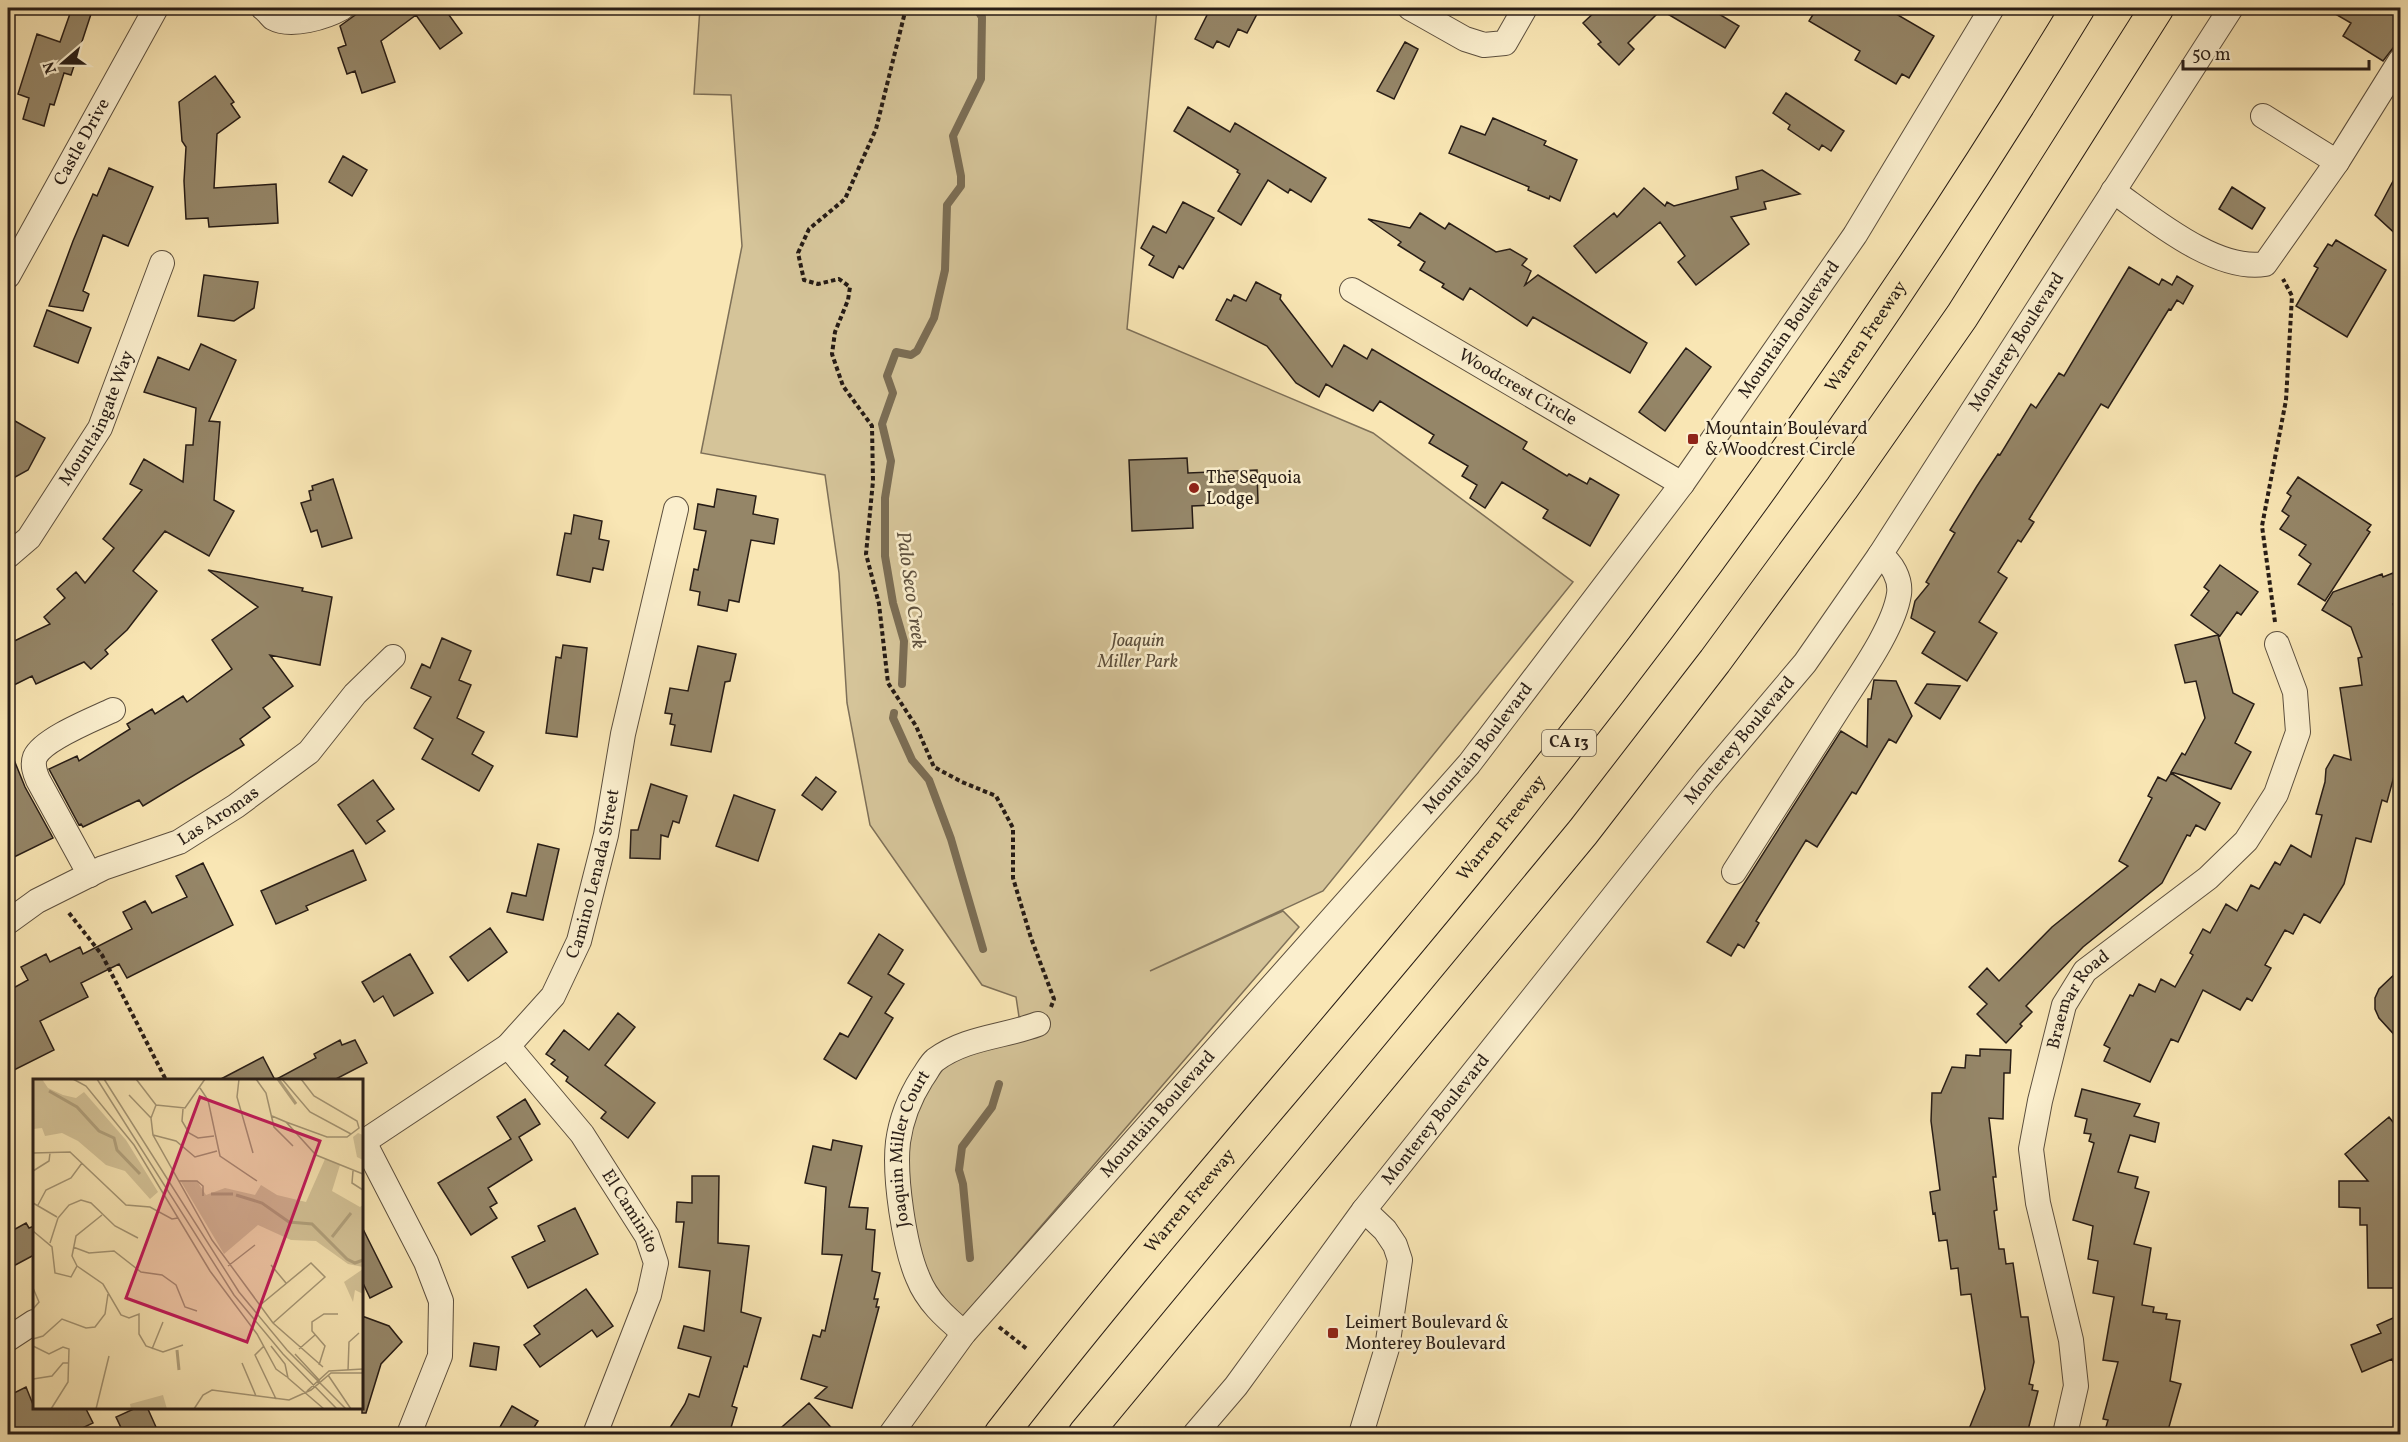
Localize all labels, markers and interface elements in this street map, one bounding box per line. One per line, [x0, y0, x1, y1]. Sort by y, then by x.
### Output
north arrow [33, 33, 93, 93]
scale bar [2183, 33, 2369, 71]
text: 50 m [2192, 43, 2231, 68]
text: N [38, 58, 63, 77]
street label: Castle Drive [48, 94, 116, 190]
street label: Mountain Boulevard [1732, 256, 1846, 404]
street label: Monterey Boulevard [1963, 267, 2071, 417]
street label: Warren Freeway [1819, 276, 1913, 397]
street label: Woodcrest Circle [1453, 343, 1582, 432]
street label: Mountaingate Way [53, 347, 141, 491]
place label: Mountain Boulevard & Woodcrest Circle [1705, 417, 1868, 463]
marker: Mountain Boulevard & Woodcrest Circle [1686, 432, 1700, 446]
place label: The Sequoia Lodge [1206, 466, 1301, 512]
marker: The Sequoia Lodge [1187, 481, 1201, 495]
water label: Palo Seco Creek [888, 529, 932, 651]
park label: Joaquin Miller Park [1097, 629, 1178, 675]
street label: Monterey Boulevard [1678, 671, 1801, 810]
street label: Mountain Boulevard [1417, 678, 1539, 820]
road number: CA 13 [1542, 730, 1596, 756]
street label: Warren Freeway [1451, 769, 1552, 887]
street label: Las Aromas [173, 780, 264, 852]
street label: Camino Lenada Street [560, 787, 626, 963]
street label: Braemar Road [2041, 944, 2115, 1052]
street label: Mountain Boulevard [1095, 1045, 1221, 1184]
street label: Monterey Boulevard [1376, 1049, 1496, 1191]
street label: Joaquin Miller Court [884, 1065, 937, 1230]
inset map [33, 1079, 363, 1409]
street label: Warren Freeway [1139, 1143, 1242, 1259]
street label: El Caminito [595, 1164, 664, 1256]
place label: Leimert Boulevard & Monterey Boulevard [1345, 1311, 1509, 1357]
marker: Leimert Boulevard & Monterey Boulevard [1326, 1326, 1340, 1340]

